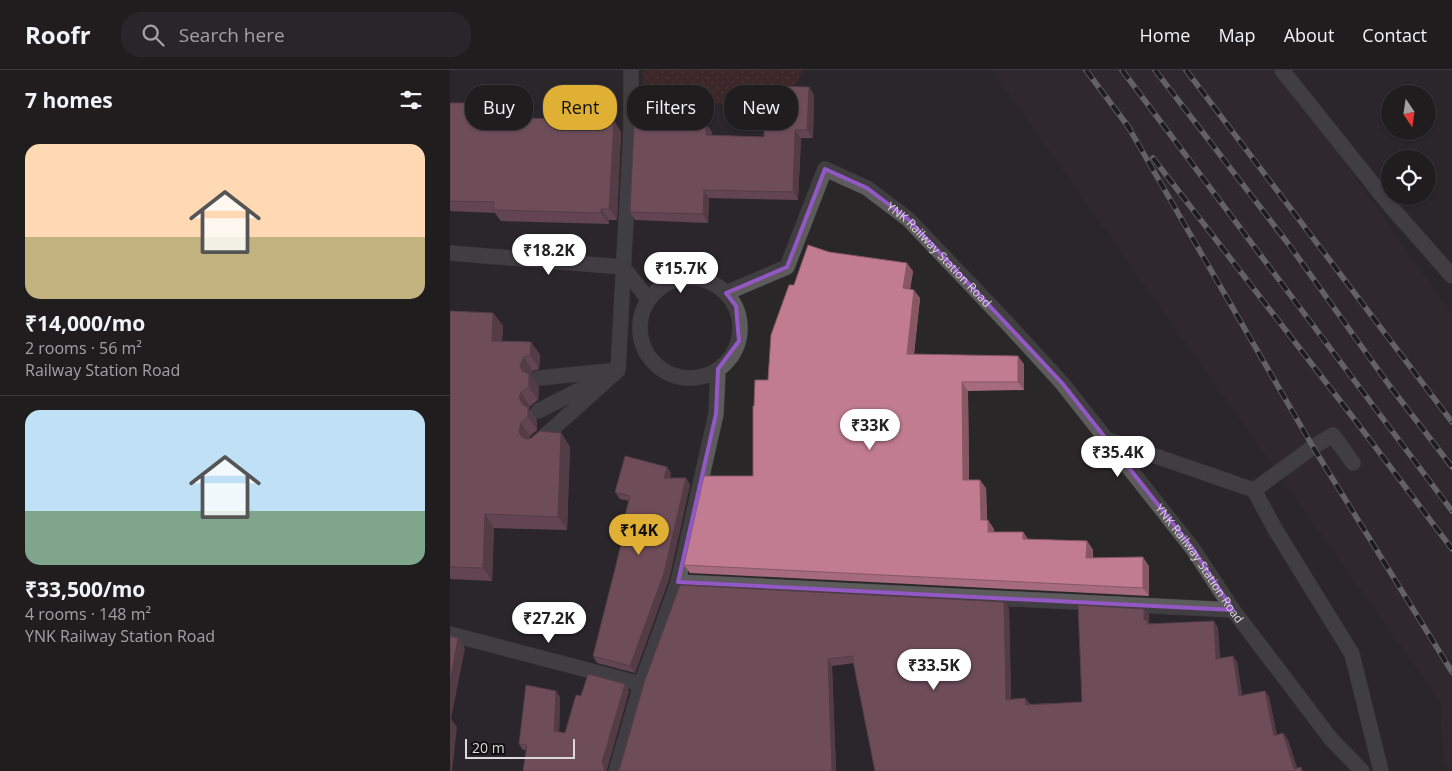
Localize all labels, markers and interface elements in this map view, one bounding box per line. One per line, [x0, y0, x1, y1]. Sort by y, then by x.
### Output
search box [121, 12, 471, 57]
text: Roofr [25, 18, 91, 51]
icon: search [139, 21, 167, 49]
text: Search here [179, 22, 285, 48]
text: Home [1140, 23, 1190, 47]
text: Map [1218, 23, 1256, 47]
text: About [1284, 23, 1334, 47]
text: Contact [1362, 23, 1427, 47]
chip: Buy [465, 85, 533, 130]
chip: Rent [543, 85, 617, 130]
chip: Filters [627, 85, 714, 130]
chip: New [724, 85, 798, 130]
north arrow [1381, 85, 1436, 140]
map controls [1381, 85, 1436, 205]
text: 7 homes [25, 86, 113, 114]
icon: filters [397, 86, 425, 114]
button: locate [1381, 150, 1436, 205]
icon: home [180, 177, 270, 267]
street label: YNK Railway Station Road [884, 198, 996, 311]
pin: ₹18.2K [508, 234, 590, 276]
text: ₹18.2K [523, 239, 575, 261]
pin: ₹15.7K [640, 252, 722, 294]
text: ₹15.7K [655, 257, 707, 279]
text: ₹14,000/mo [25, 309, 145, 337]
text: 2 rooms · 56 m² [25, 337, 142, 359]
text: Railway Station Road [25, 359, 180, 381]
pin: ₹33K [840, 408, 900, 451]
text: ₹33K [851, 414, 889, 436]
pin: ₹35.4K [1077, 436, 1159, 478]
text: ₹35.4K [1092, 441, 1144, 463]
icon: home [180, 442, 270, 532]
street label: YNK Railway Station Road [1152, 500, 1248, 626]
pin: ₹14K [609, 514, 669, 556]
text: ₹14K [620, 519, 658, 541]
text: ₹33,500/mo [25, 575, 145, 603]
pin: ₹27.2K [508, 602, 590, 644]
text: 4 rooms · 148 m² [25, 603, 151, 625]
text: ₹27.2K [523, 607, 575, 629]
text: YNK Railway Station Road [25, 625, 215, 647]
pin: ₹33.5K [893, 648, 975, 691]
text: ₹33.5K [908, 654, 960, 676]
scale bar [465, 736, 575, 759]
text: 20 m [472, 738, 505, 757]

